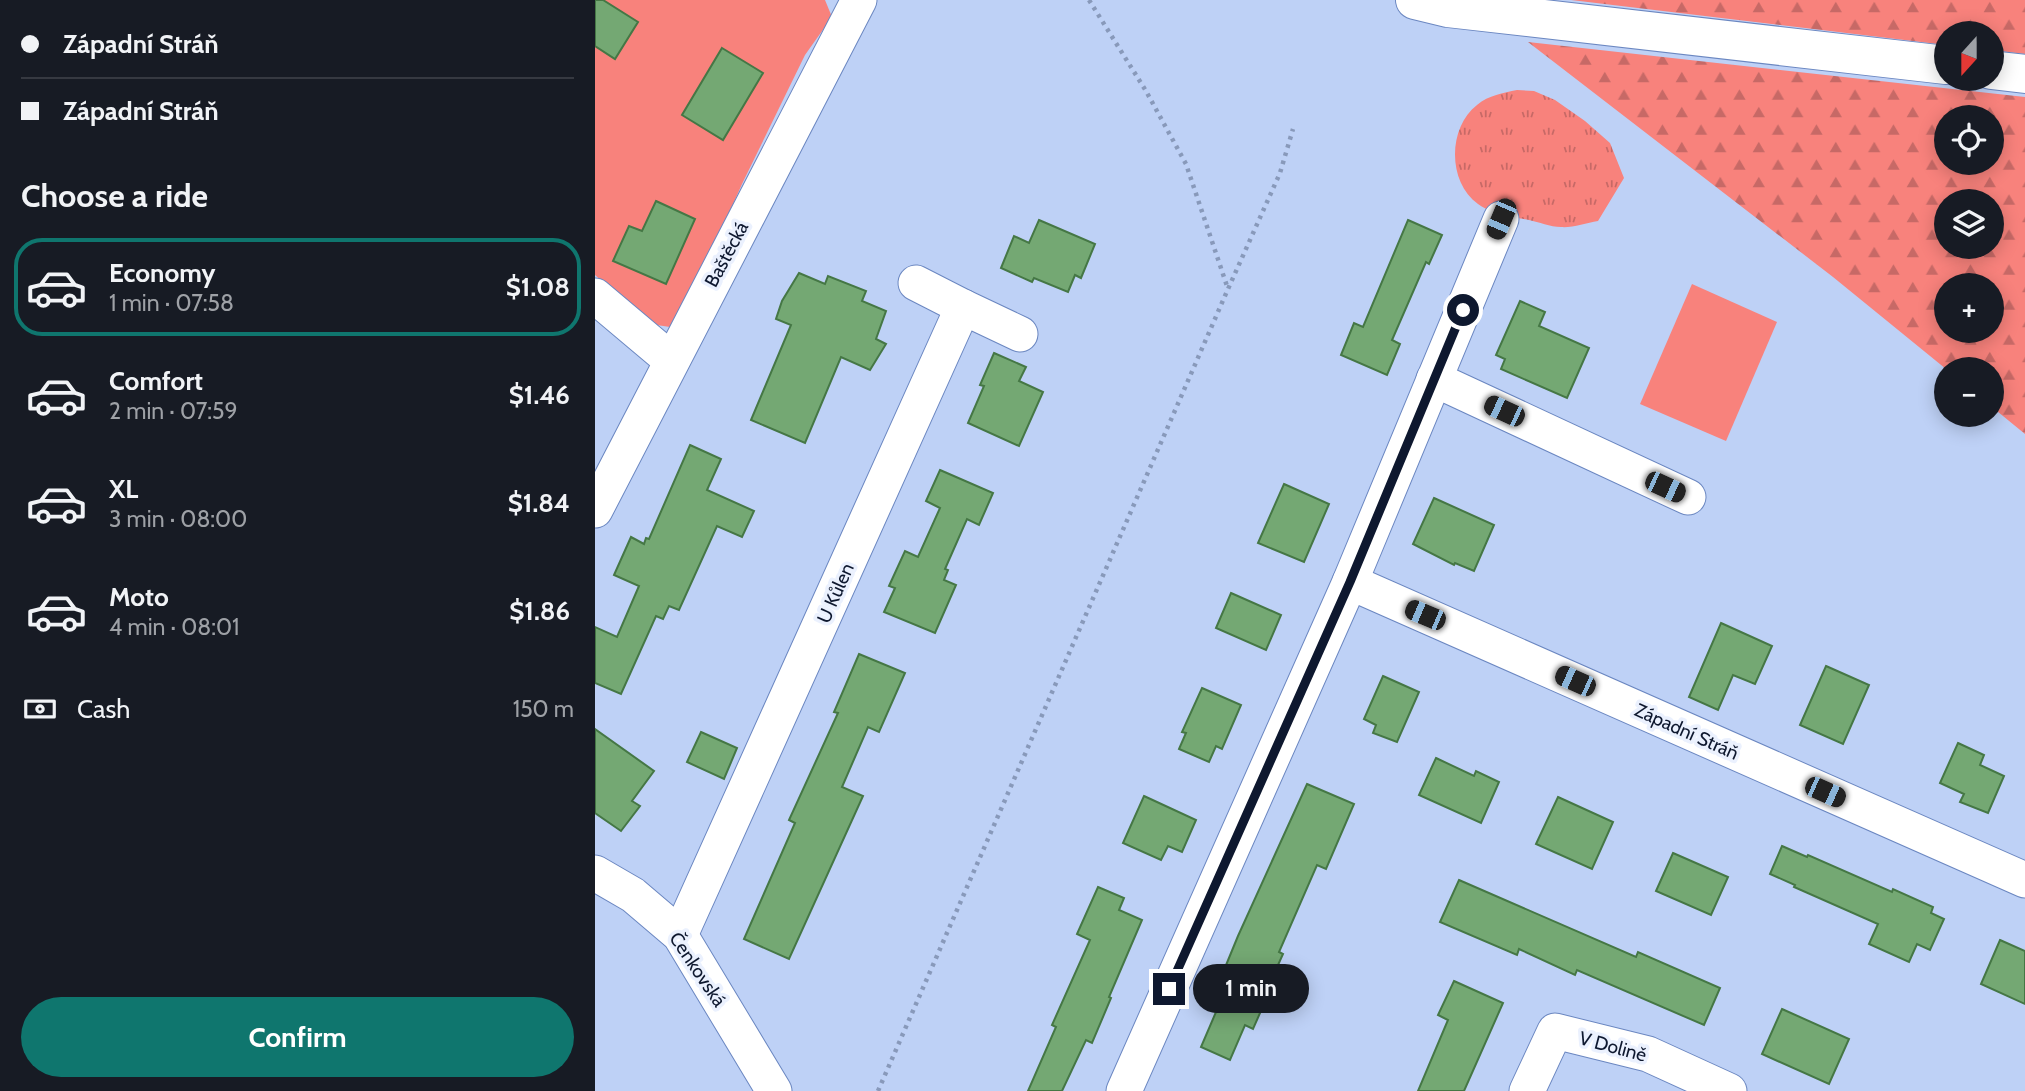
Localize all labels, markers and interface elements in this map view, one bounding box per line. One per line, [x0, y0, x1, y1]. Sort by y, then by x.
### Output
north arrow [1934, 21, 2004, 91]
map controls [1934, 21, 2004, 427]
text: Západní Stráň [63, 28, 219, 60]
text: Západní Stráň [63, 95, 219, 127]
button: locate [1934, 105, 2004, 175]
text: Choose a ride [21, 176, 208, 215]
button: layers [1934, 189, 2004, 259]
car [1484, 196, 1519, 242]
street label: Baštěcká [700, 218, 753, 291]
icon: car [25, 256, 88, 319]
text: Economy [109, 257, 215, 289]
text: $1.08 [506, 271, 570, 303]
button: + [1934, 273, 2004, 343]
text: 1 min · 07:58 [109, 289, 234, 317]
route start [1447, 294, 1479, 326]
button: − [1934, 357, 2004, 427]
icon: car [25, 364, 88, 427]
text: Comfort [109, 365, 203, 397]
text: $1.46 [509, 379, 570, 411]
car [1481, 393, 1528, 429]
text: 2 min · 07:59 [109, 397, 238, 425]
car [1642, 469, 1689, 505]
icon: car [25, 472, 88, 535]
text: XL [109, 473, 138, 505]
text: $1.84 [508, 487, 570, 519]
text: 3 min · 08:00 [109, 505, 247, 533]
street label: U Kůlen [812, 560, 859, 627]
icon: car [25, 580, 88, 643]
text: Moto [109, 581, 169, 613]
text: $1.86 [509, 595, 570, 627]
car [1402, 597, 1449, 633]
text: 4 min · 08:01 [109, 613, 240, 641]
car [1552, 663, 1599, 699]
icon: cash [21, 690, 59, 728]
text: Cash [77, 693, 130, 725]
text: 150 m [513, 695, 574, 723]
street label: Západní Stráň [1631, 698, 1742, 765]
car [1802, 774, 1849, 810]
street label: Čenkovská [664, 927, 732, 1011]
callout: 1 min [1193, 964, 1309, 1014]
route end [1153, 973, 1185, 1005]
text: 1 min [1225, 974, 1277, 1002]
button: Confirm [21, 997, 574, 1077]
street label: V Dolině [1577, 1026, 1649, 1067]

